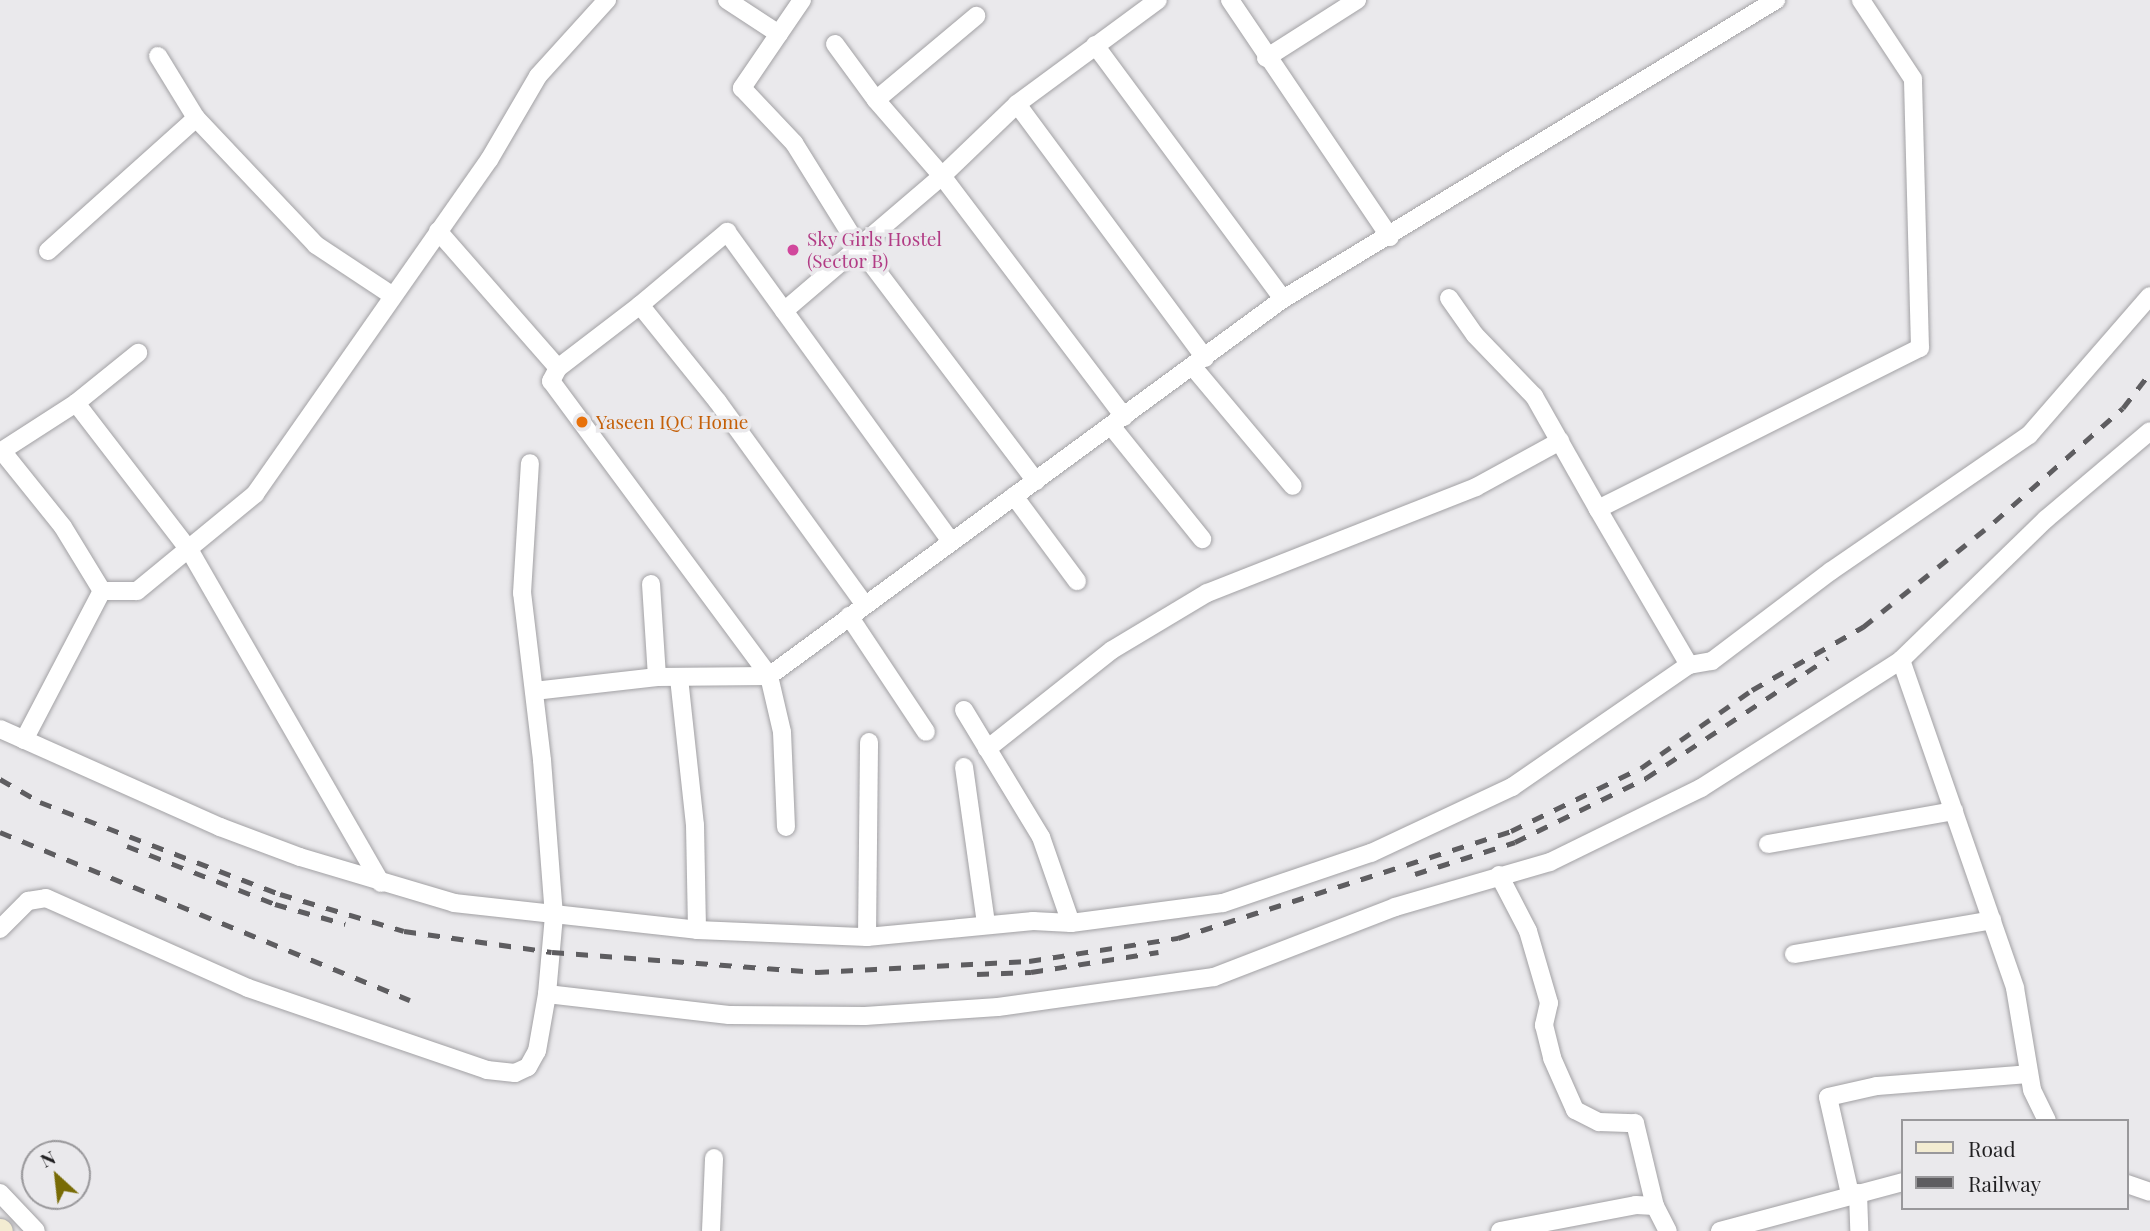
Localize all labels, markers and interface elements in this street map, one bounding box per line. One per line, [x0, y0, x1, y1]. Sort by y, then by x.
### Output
place label: Sky Girls Hostel (Sector B) [807, 228, 942, 272]
marker: Sky Girls Hostel (Sector B) [785, 242, 801, 258]
place label: Yaseen IQC Home [596, 411, 748, 433]
marker: Yaseen IQC Home [574, 414, 590, 430]
legend [1902, 1119, 2129, 1210]
text: Road [1968, 1134, 2016, 1162]
north arrow [21, 1140, 91, 1210]
text: N [35, 1143, 59, 1173]
text: Railway [1968, 1169, 2041, 1197]

